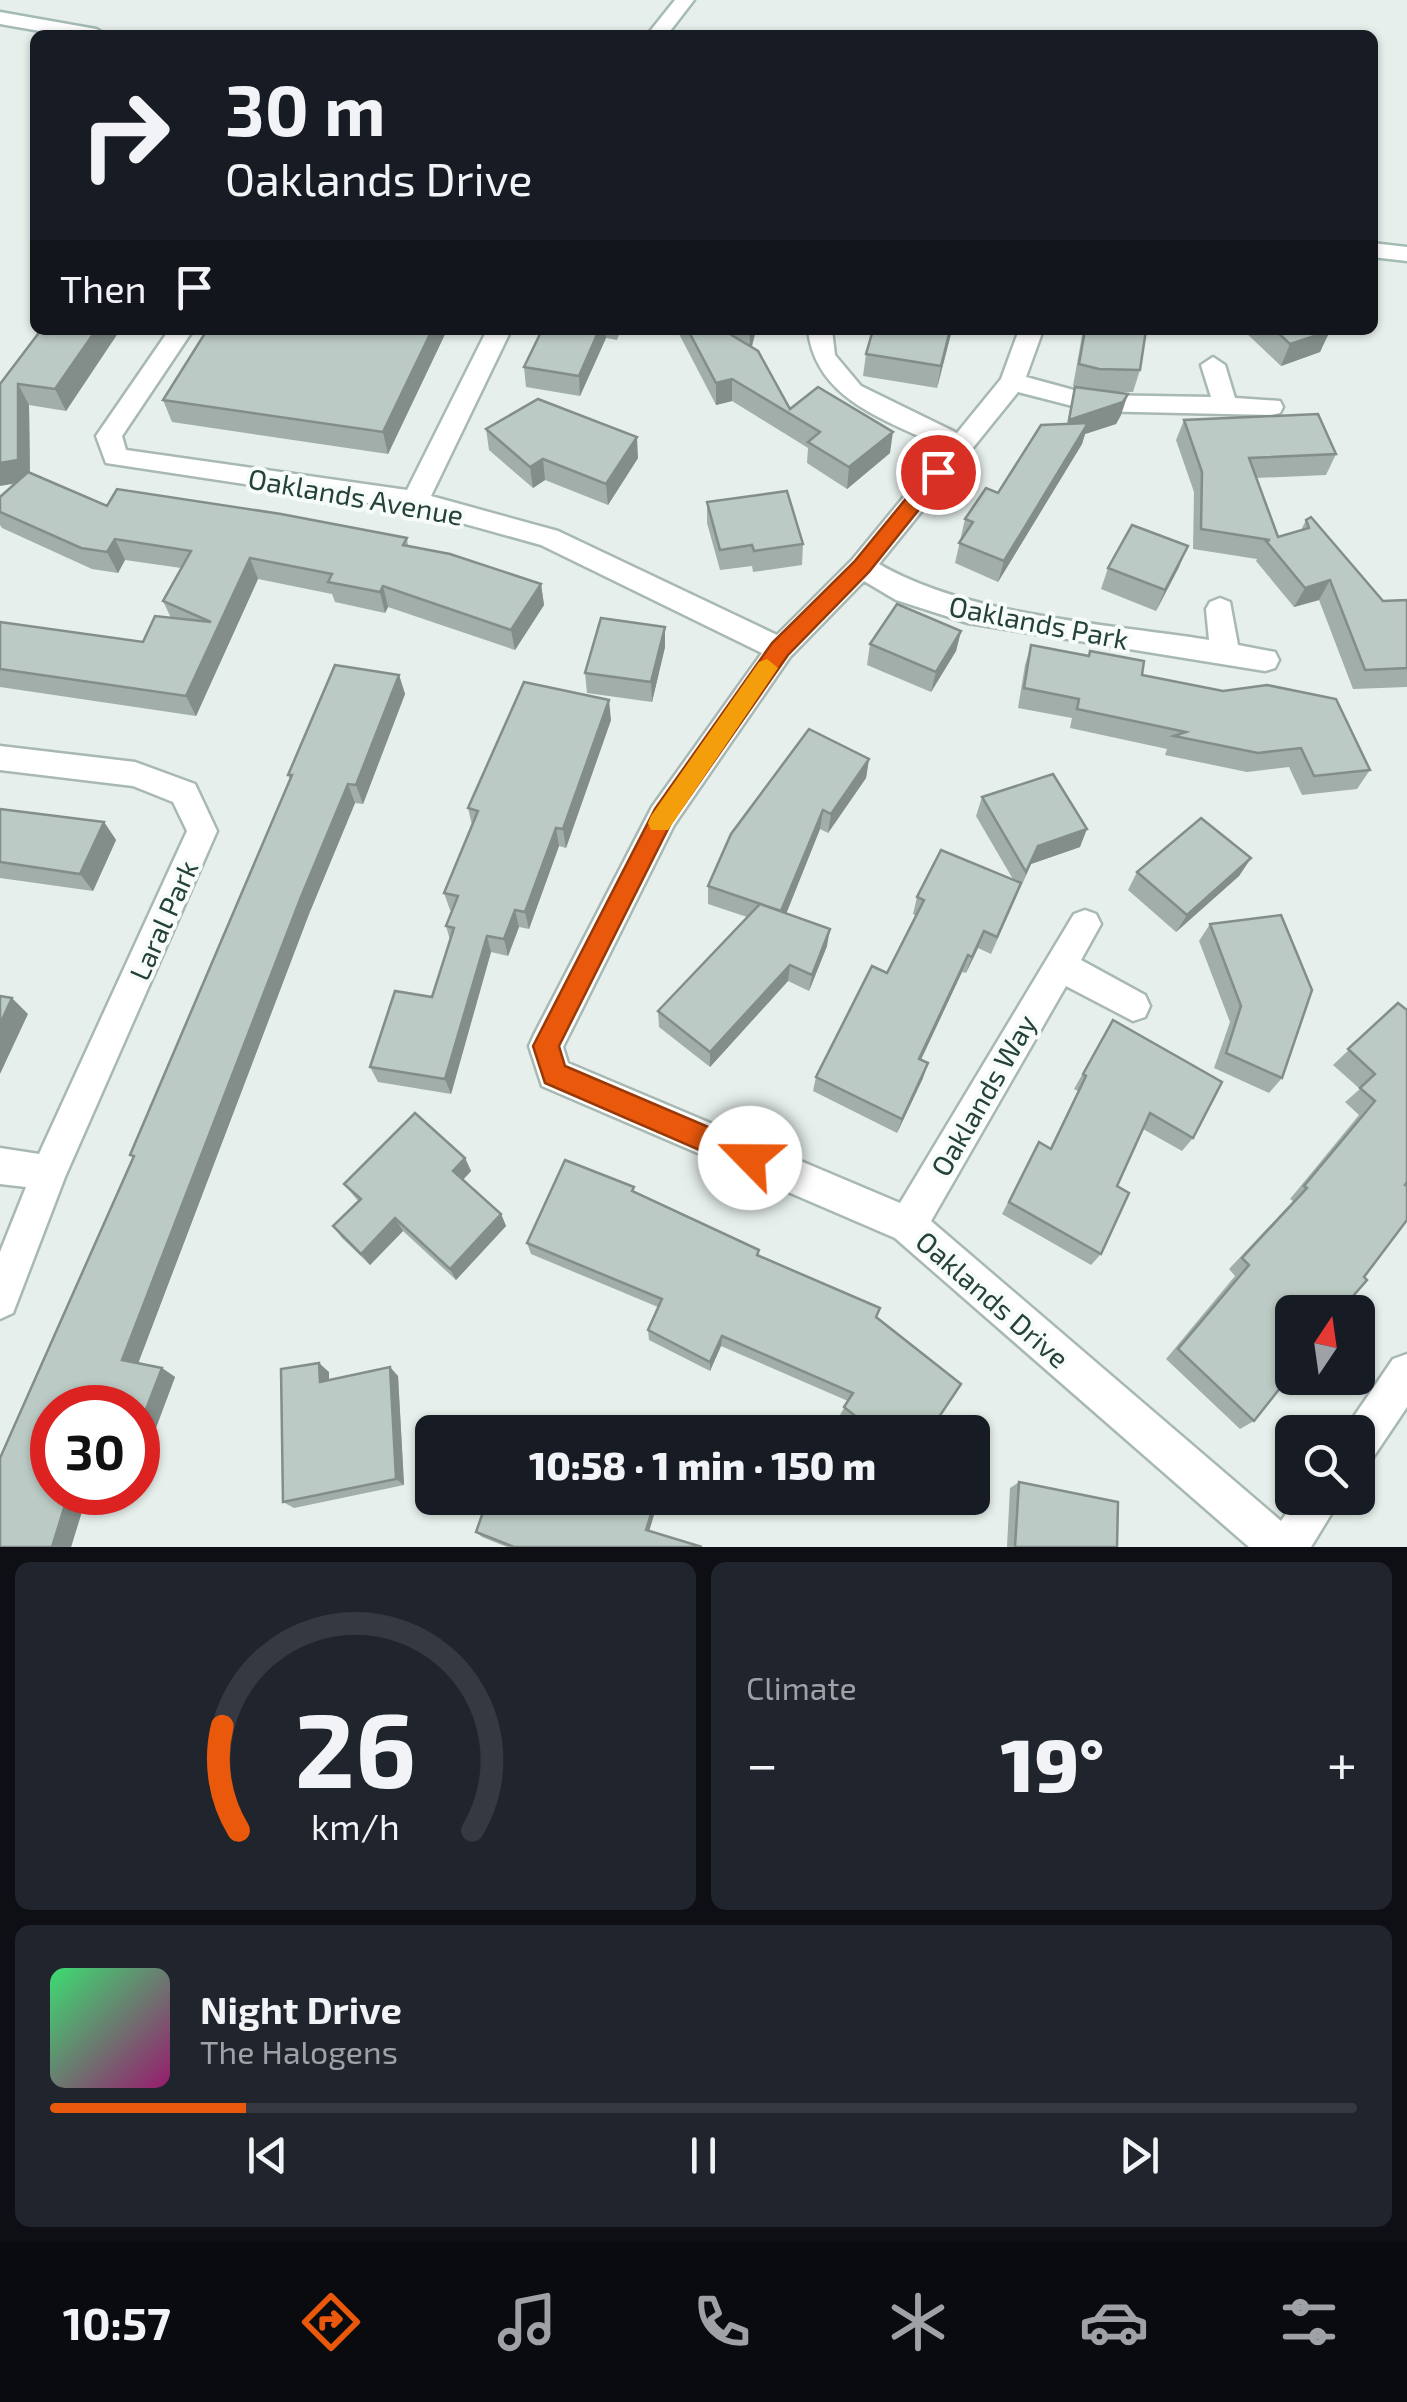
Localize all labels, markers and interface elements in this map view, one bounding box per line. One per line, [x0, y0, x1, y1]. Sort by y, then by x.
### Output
text: 30 m [225, 66, 386, 150]
icon: right [60, 70, 190, 200]
text: Oaklands Drive [225, 151, 532, 205]
icon: arrive [167, 260, 222, 315]
text: Then [60, 265, 147, 311]
pin [896, 430, 981, 515]
icon: arrive [911, 445, 966, 500]
street label: Oaklands Avenue [246, 460, 466, 532]
street label: Oaklands Park [946, 588, 1132, 656]
street label: Laral Park [122, 855, 204, 985]
street label: Oaklands Way [923, 1008, 1043, 1182]
position arrow [698, 1106, 802, 1210]
street label: Oaklands Drive [910, 1223, 1076, 1375]
north arrow [1275, 1295, 1375, 1395]
map controls [1275, 1295, 1375, 1515]
speed limit sign: 30 [30, 1385, 160, 1515]
button: search [1275, 1415, 1375, 1515]
text: 10:58 · 1 min · 150 m [529, 1442, 876, 1488]
text: Climate [746, 1668, 857, 1706]
text: 26 [295, 1684, 416, 1809]
text: 19° [1000, 1717, 1104, 1807]
text: − [746, 1729, 778, 1795]
text: + [1327, 1729, 1357, 1795]
text: km/h [311, 1804, 400, 1847]
text: Night Drive [200, 1986, 402, 2032]
text: The Halogens [200, 2032, 398, 2070]
icon: previous [240, 2128, 295, 2183]
icon: pause [676, 2128, 731, 2183]
icon: next [1112, 2128, 1167, 2183]
icon: directions [296, 2287, 366, 2357]
icon: music [492, 2287, 562, 2357]
icon: phone [687, 2287, 757, 2357]
icon: climate [883, 2287, 953, 2357]
icon: car [1079, 2287, 1149, 2357]
icon: filters [1274, 2287, 1344, 2357]
text: 10:57 [63, 2295, 171, 2349]

